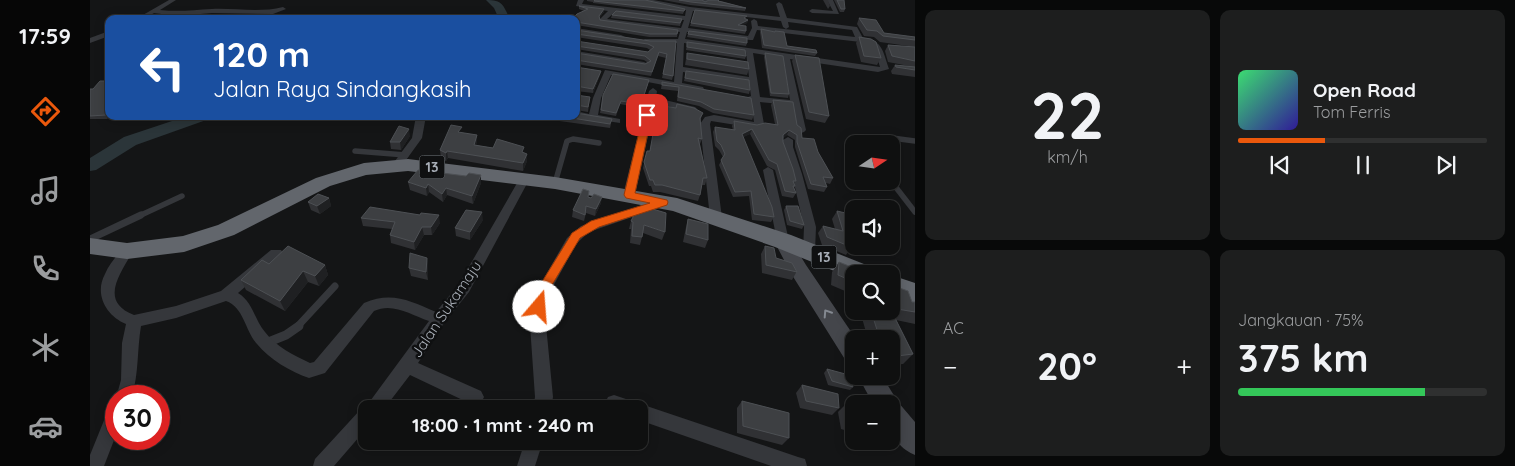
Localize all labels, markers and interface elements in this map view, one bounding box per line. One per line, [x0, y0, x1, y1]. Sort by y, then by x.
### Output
text: 17:59 [19, 22, 71, 50]
text: 120 m [213, 32, 310, 76]
icon: left [130, 35, 195, 100]
text: 22 [1031, 74, 1104, 155]
text: Jalan Raya Sindangkasih [213, 75, 471, 103]
text: Open Road [1313, 78, 1416, 102]
icon: directions [28, 94, 63, 129]
pin [626, 94, 668, 136]
icon: arrive [633, 101, 661, 129]
text: Tom Ferris [1313, 102, 1390, 122]
north arrow [845, 135, 900, 190]
map controls [845, 135, 900, 450]
text: km/h [1047, 147, 1088, 167]
icon: previous [1266, 151, 1294, 179]
icon: pause [1349, 151, 1377, 179]
icon: next [1432, 151, 1460, 179]
road number: 13 [420, 156, 444, 178]
icon: music [28, 173, 63, 208]
button: sound [845, 200, 900, 255]
road number: 13 [812, 246, 836, 268]
icon: phone [28, 251, 63, 286]
street label: Jalan Sukamaju [407, 257, 485, 361]
button: search [845, 265, 900, 320]
position arrow [512, 280, 564, 332]
one-way arrow [824, 309, 833, 319]
text: Jangkauan · 75% [1238, 310, 1363, 330]
text: AC [943, 318, 964, 338]
icon: climate [28, 330, 63, 365]
button: + [845, 330, 900, 385]
text: 375 km [1238, 334, 1368, 382]
text: 20° [1037, 342, 1097, 390]
text: − [943, 349, 958, 384]
text: + [1176, 349, 1192, 384]
speed limit sign: 30 [105, 385, 170, 450]
button: − [845, 395, 900, 450]
icon: car [28, 409, 63, 444]
text: 18:00 · 1 mnt · 240 m [412, 413, 594, 437]

